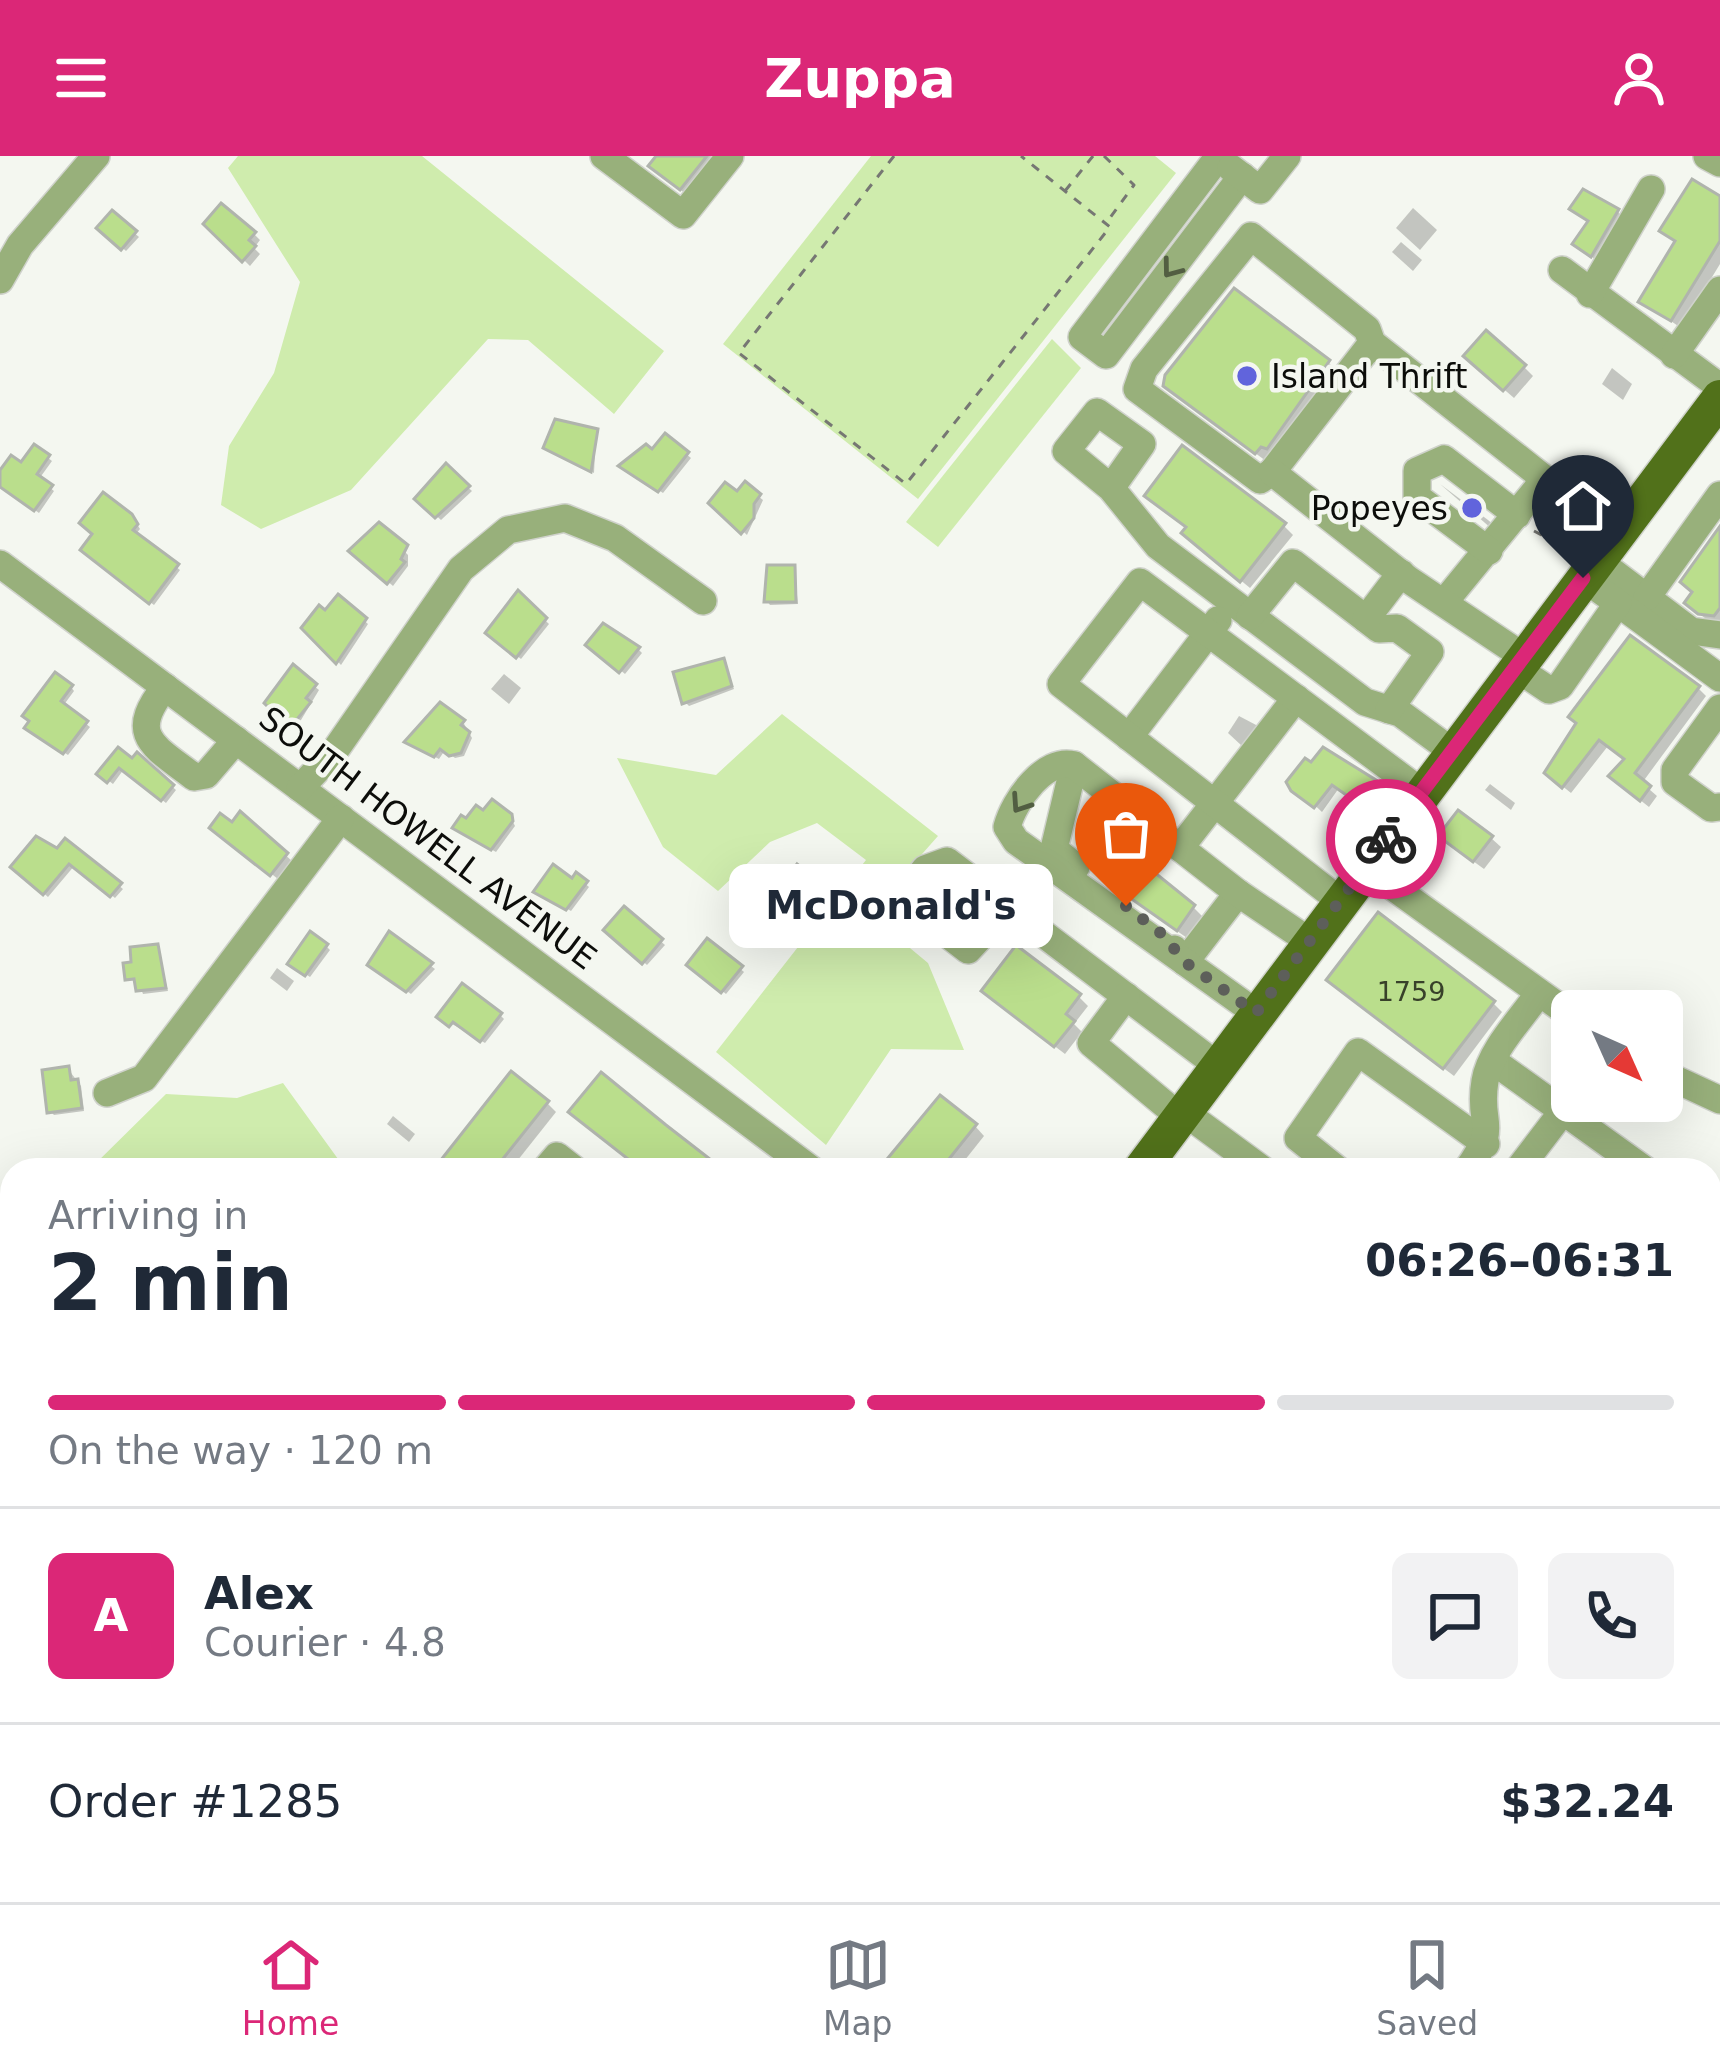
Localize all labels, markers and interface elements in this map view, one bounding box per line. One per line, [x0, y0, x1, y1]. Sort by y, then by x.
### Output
icon: menu [48, 45, 114, 111]
icon: person [1606, 45, 1672, 111]
text: Zuppa [764, 47, 956, 110]
one-way arrow [1164, 255, 1185, 277]
place label: Island Thrift [1271, 357, 1468, 396]
marker: Island Thrift [1234, 363, 1260, 389]
pin [1532, 455, 1634, 578]
icon: home [1550, 473, 1616, 539]
place label: Popeyes [1311, 489, 1448, 528]
marker: Popeyes [1459, 495, 1485, 521]
street label: SOUTH HOWELL AVENUE [252, 699, 604, 977]
courier [1326, 779, 1446, 899]
pin [1075, 783, 1177, 906]
one-way arrow [1013, 791, 1035, 813]
icon: bag [1093, 801, 1159, 867]
icon: bike [1353, 806, 1419, 872]
callout: McDonald's [730, 864, 1054, 948]
text: McDonald's [765, 883, 1017, 928]
house number: 1759 [1377, 976, 1445, 1007]
north arrow [1551, 990, 1683, 1122]
map controls [1551, 990, 1683, 1122]
text: Arriving in [48, 1193, 248, 1238]
text: 06:26–06:31 [1365, 1234, 1674, 1287]
text: 2 min [48, 1238, 293, 1328]
text: On the way · 120 m [48, 1428, 433, 1473]
button: chat [1392, 1553, 1518, 1679]
button: phone [1548, 1553, 1674, 1679]
text: Alex [204, 1567, 314, 1620]
text: A [94, 1589, 128, 1642]
text: Courier · 4.8 [204, 1620, 446, 1665]
text: Order #1285 [48, 1775, 342, 1828]
text: $32.24 [1500, 1775, 1674, 1828]
tab: Home [242, 1932, 339, 2043]
tab: Map [823, 1932, 893, 2043]
tab: Saved [1376, 1932, 1478, 2043]

